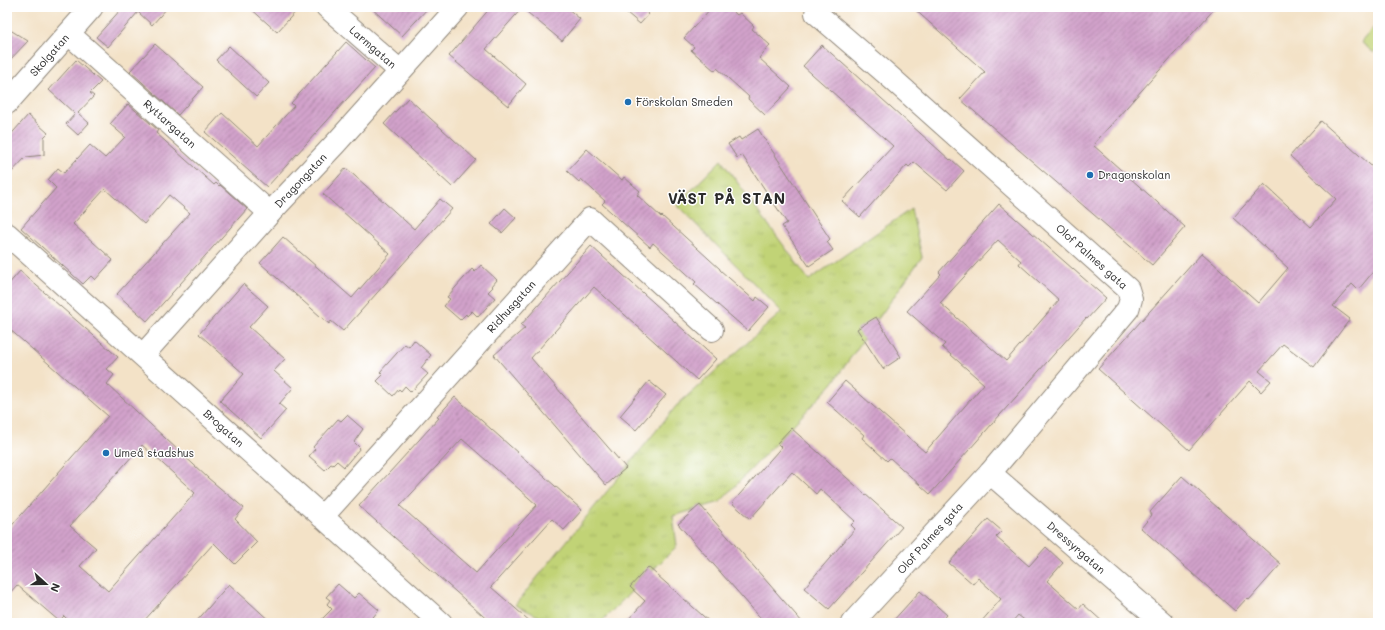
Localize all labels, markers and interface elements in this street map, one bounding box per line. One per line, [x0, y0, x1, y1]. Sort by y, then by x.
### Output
street label: Larmgatan [346, 22, 400, 72]
street label: Skolgatan [26, 30, 72, 79]
place label: Förskolan Smeden [636, 94, 733, 109]
street label: Ryttargatan [141, 96, 200, 151]
marker: Förskolan Smeden [623, 97, 633, 107]
street label: Dragongatan [271, 150, 330, 211]
place label: Dragonskolan [1098, 167, 1170, 182]
marker: Dragonskolan [1085, 170, 1095, 180]
district label: VÄST PÅ STAN [668, 187, 786, 208]
street label: Olof Palmes gata [1053, 220, 1131, 292]
street label: Ridhusgatan [483, 277, 539, 336]
street label: Brogatan [200, 406, 248, 450]
place label: Umeå stadshus [114, 445, 194, 460]
marker: Umeå stadshus [101, 448, 111, 458]
street label: Olof Palmes gata [893, 499, 966, 577]
street label: Dressyrgatan [1044, 518, 1109, 577]
north arrow [26, 564, 66, 604]
text: N [47, 581, 64, 594]

